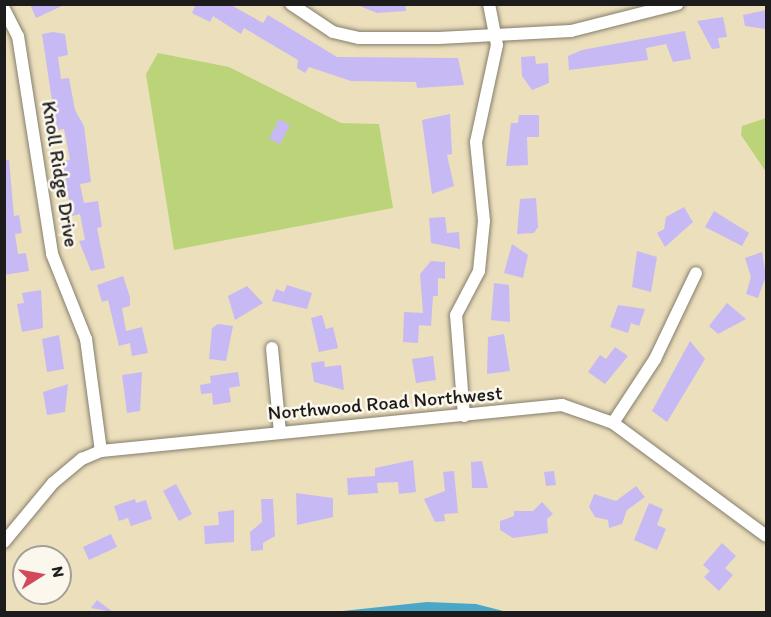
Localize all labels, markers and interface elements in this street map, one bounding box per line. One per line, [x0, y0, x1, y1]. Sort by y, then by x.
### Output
street label: Knoll Ridge Drive [37, 99, 83, 249]
street label: Northwood Road Northwest [266, 381, 504, 425]
north arrow [12, 545, 72, 605]
text: N [48, 565, 69, 579]

